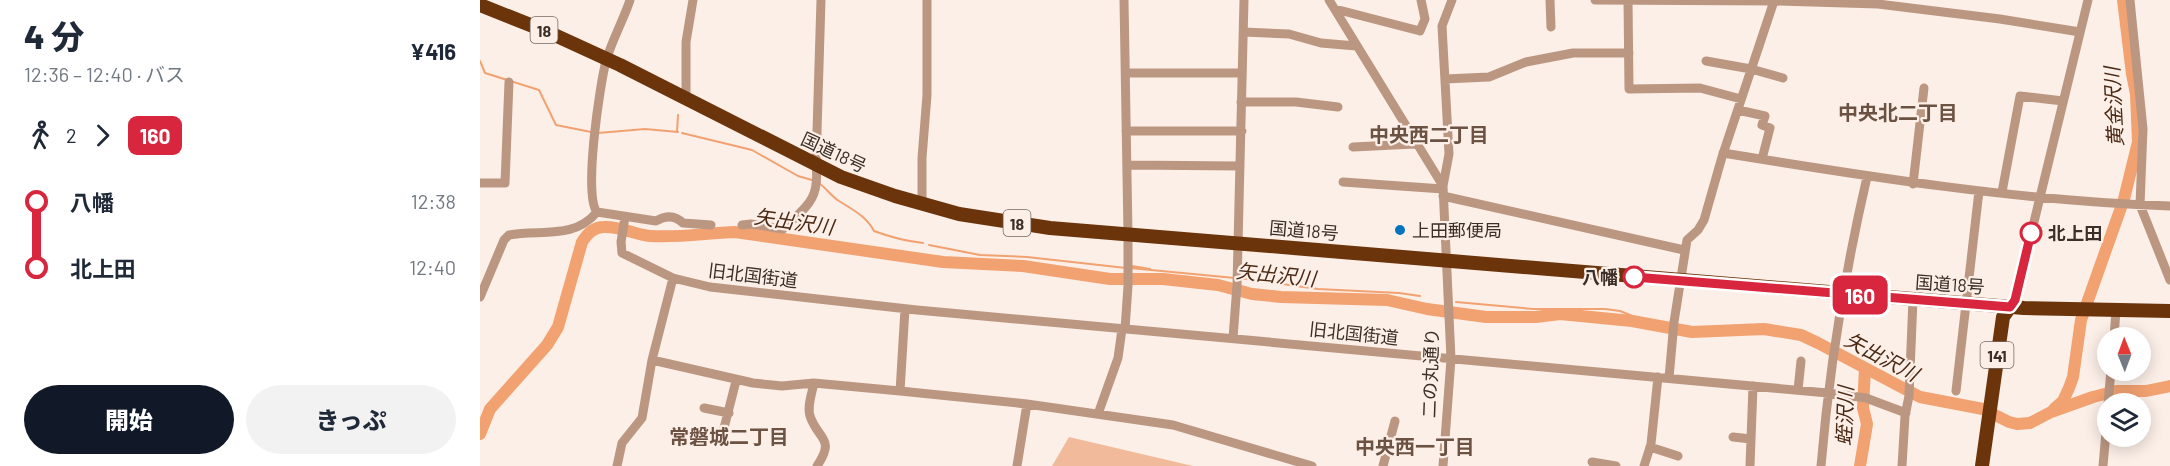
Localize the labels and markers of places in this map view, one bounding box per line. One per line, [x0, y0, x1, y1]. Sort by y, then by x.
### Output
place label: 上田郵便局 [1412, 219, 1502, 241]
marker: 北上田 [2020, 222, 2042, 244]
place label: 北上田 [2048, 222, 2102, 244]
marker: 上田郵便局 [1393, 223, 1407, 237]
place label: 八幡 [1582, 266, 1618, 288]
marker: 八幡 [1623, 266, 1645, 288]

